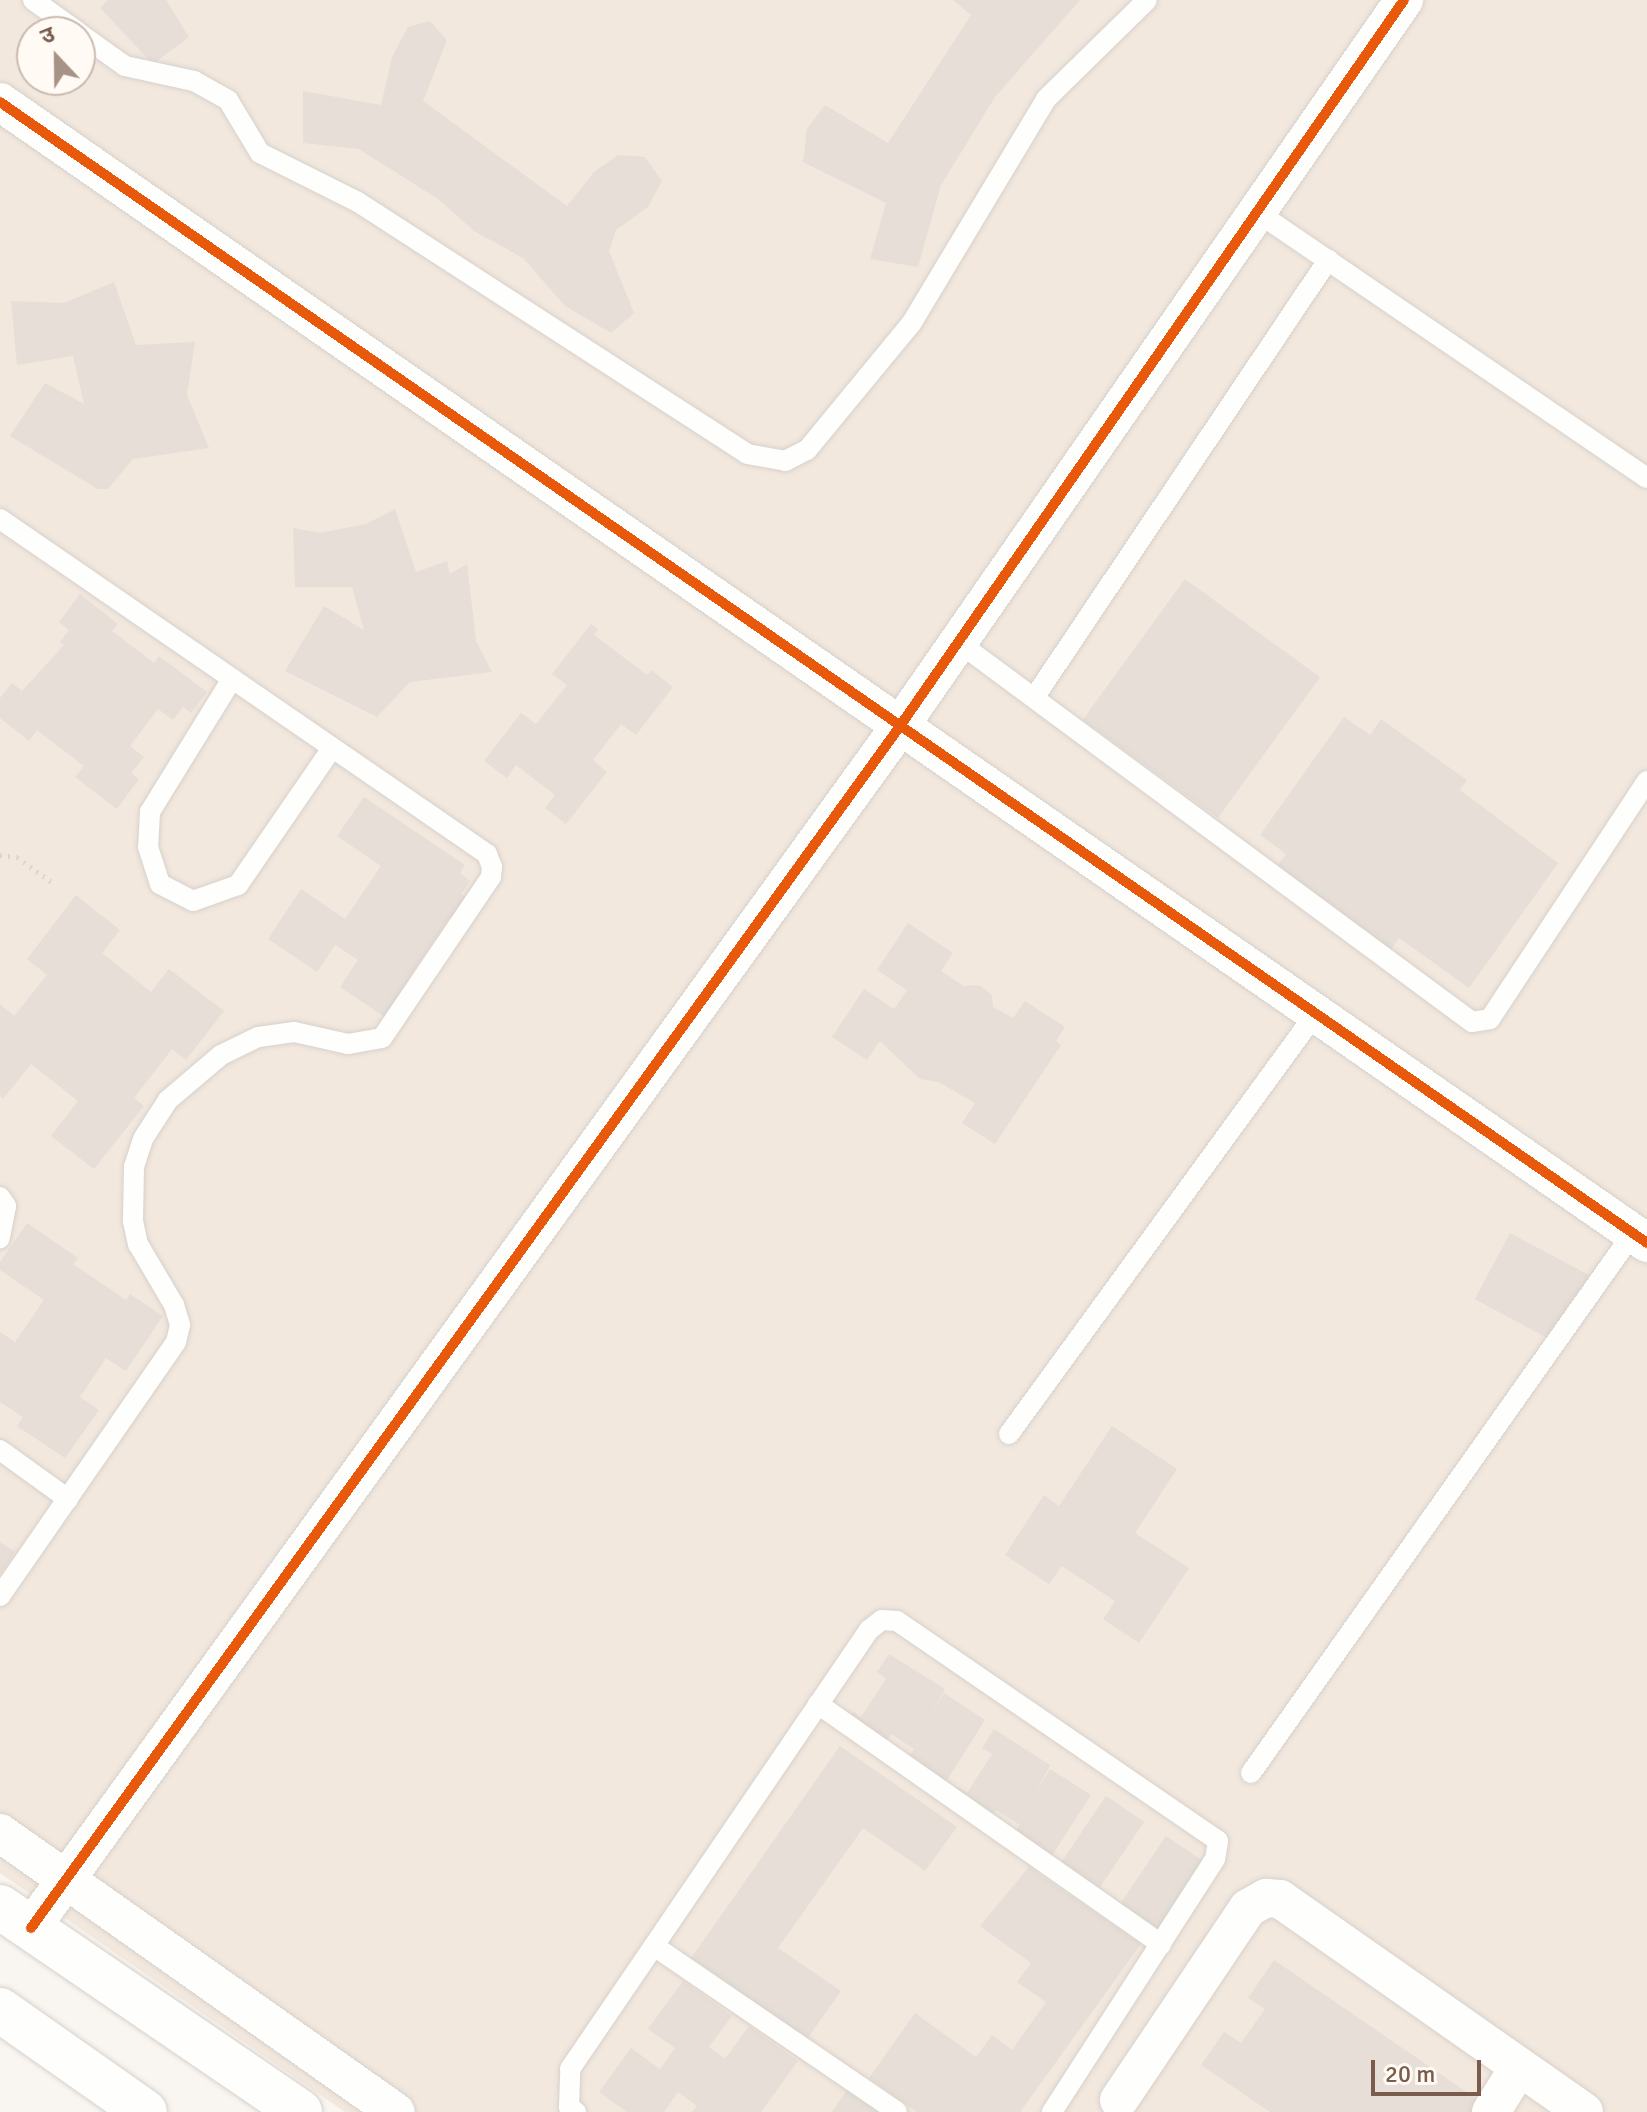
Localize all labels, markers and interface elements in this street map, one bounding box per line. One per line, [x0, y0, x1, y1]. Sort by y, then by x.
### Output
north arrow [16, 16, 96, 96]
text: उ [37, 20, 59, 50]
scale bar [1375, 2044, 1485, 2094]
text: 20 m [1385, 2059, 1435, 2089]

